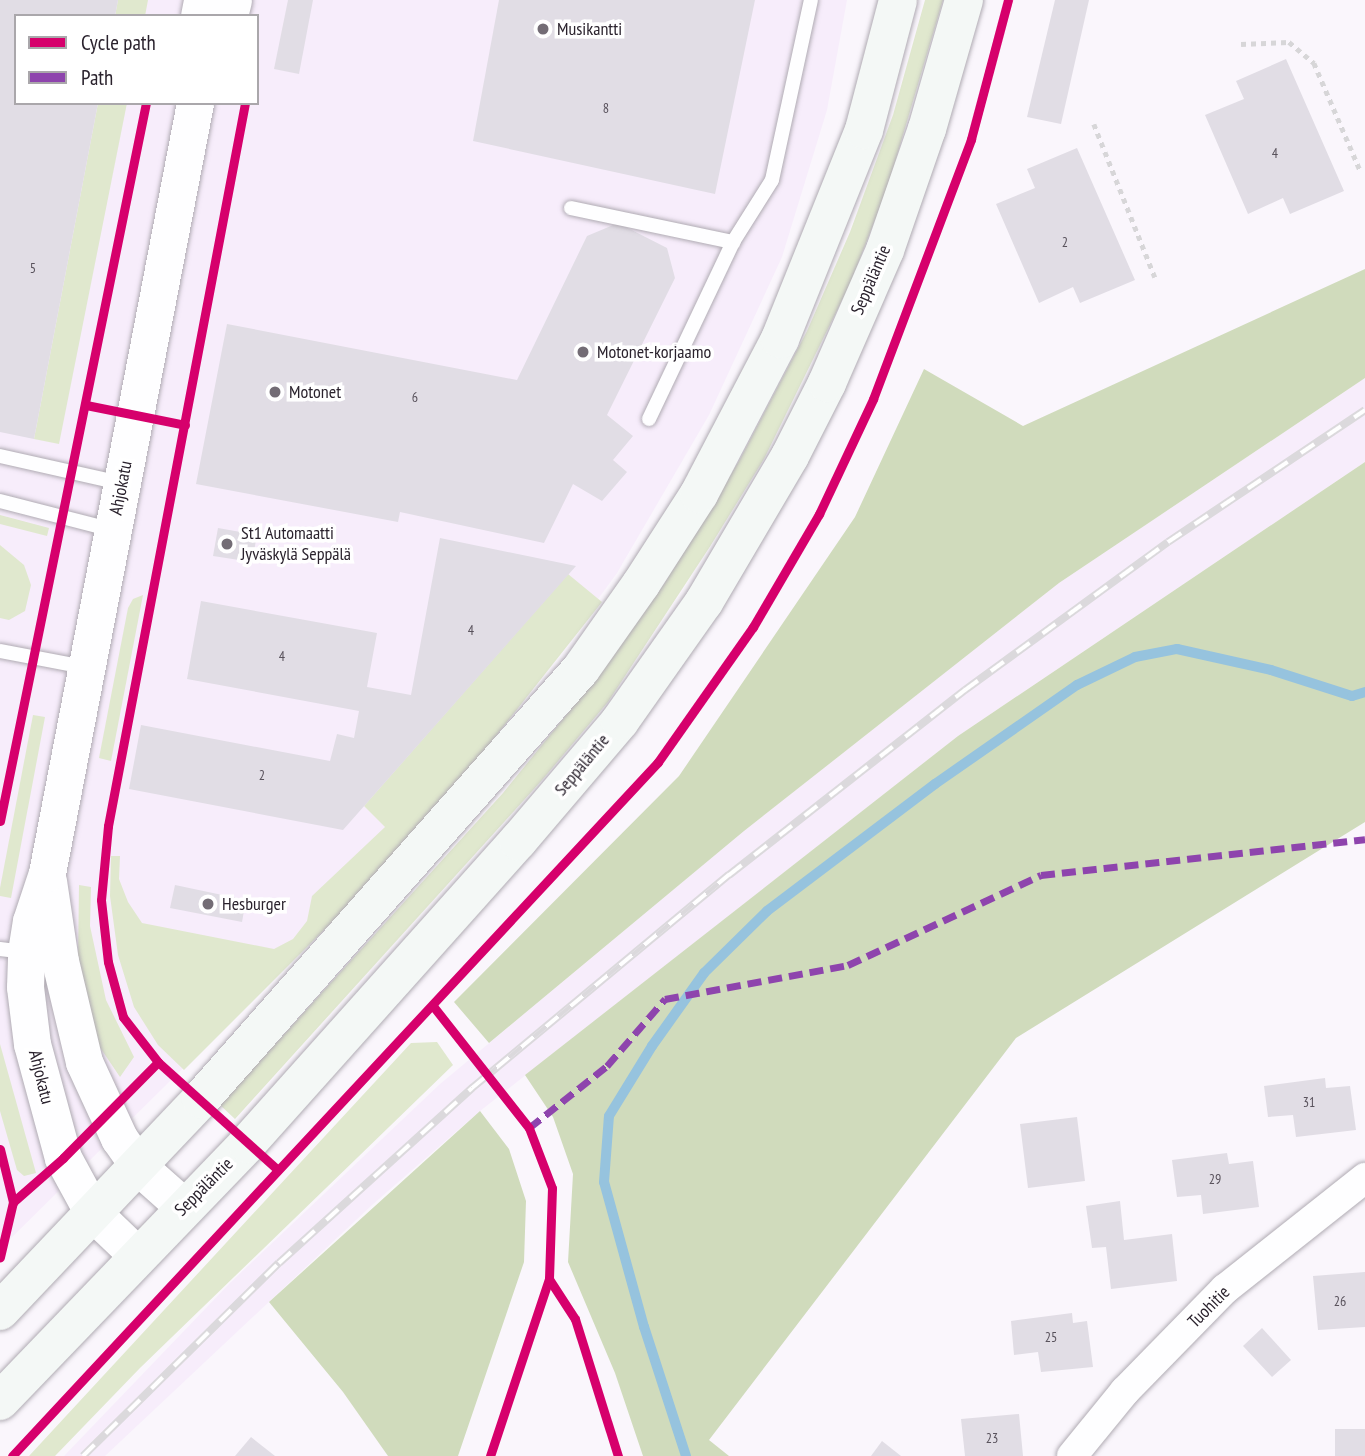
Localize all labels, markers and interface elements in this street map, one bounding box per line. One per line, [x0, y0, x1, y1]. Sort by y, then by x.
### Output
legend [14, 14, 259, 105]
place label: Musikantti [557, 18, 622, 40]
marker: Musikantti [535, 21, 551, 37]
text: Cycle path [81, 29, 156, 56]
text: Path [81, 64, 113, 91]
house number: 8 [603, 100, 609, 116]
house number: 4 [1272, 145, 1278, 161]
house number: 2 [1062, 234, 1068, 250]
street label: Seppäläntie [847, 242, 895, 318]
house number: 5 [30, 260, 36, 276]
place label: Motonet-korjaamo [597, 341, 711, 363]
marker: Motonet-korjaamo [575, 344, 591, 360]
place label: Motonet [289, 381, 341, 403]
marker: Motonet [267, 384, 283, 400]
house number: 6 [412, 389, 418, 405]
street label: Ahjokatu [105, 459, 137, 517]
place label: St1 Automaatti Jyväskylä Seppälä [241, 523, 351, 566]
marker: St1 Automaatti Jyväskylä Seppälä [219, 536, 235, 552]
house number: 4 [468, 622, 474, 638]
house number: 4 [279, 648, 285, 664]
street label: Seppäläntie [550, 730, 614, 800]
house number: 2 [259, 767, 265, 783]
place label: Hesburger [222, 893, 286, 915]
marker: Hesburger [200, 896, 216, 912]
street label: Ahjokatu [24, 1048, 58, 1106]
house number: 31 [1303, 1094, 1315, 1110]
street label: Seppäläntie [170, 1153, 238, 1221]
house number: 29 [1209, 1171, 1221, 1187]
street label: Tuohitie [1184, 1282, 1234, 1332]
house number: 26 [1334, 1293, 1346, 1309]
house number: 25 [1045, 1329, 1057, 1345]
house number: 23 [986, 1430, 998, 1446]

